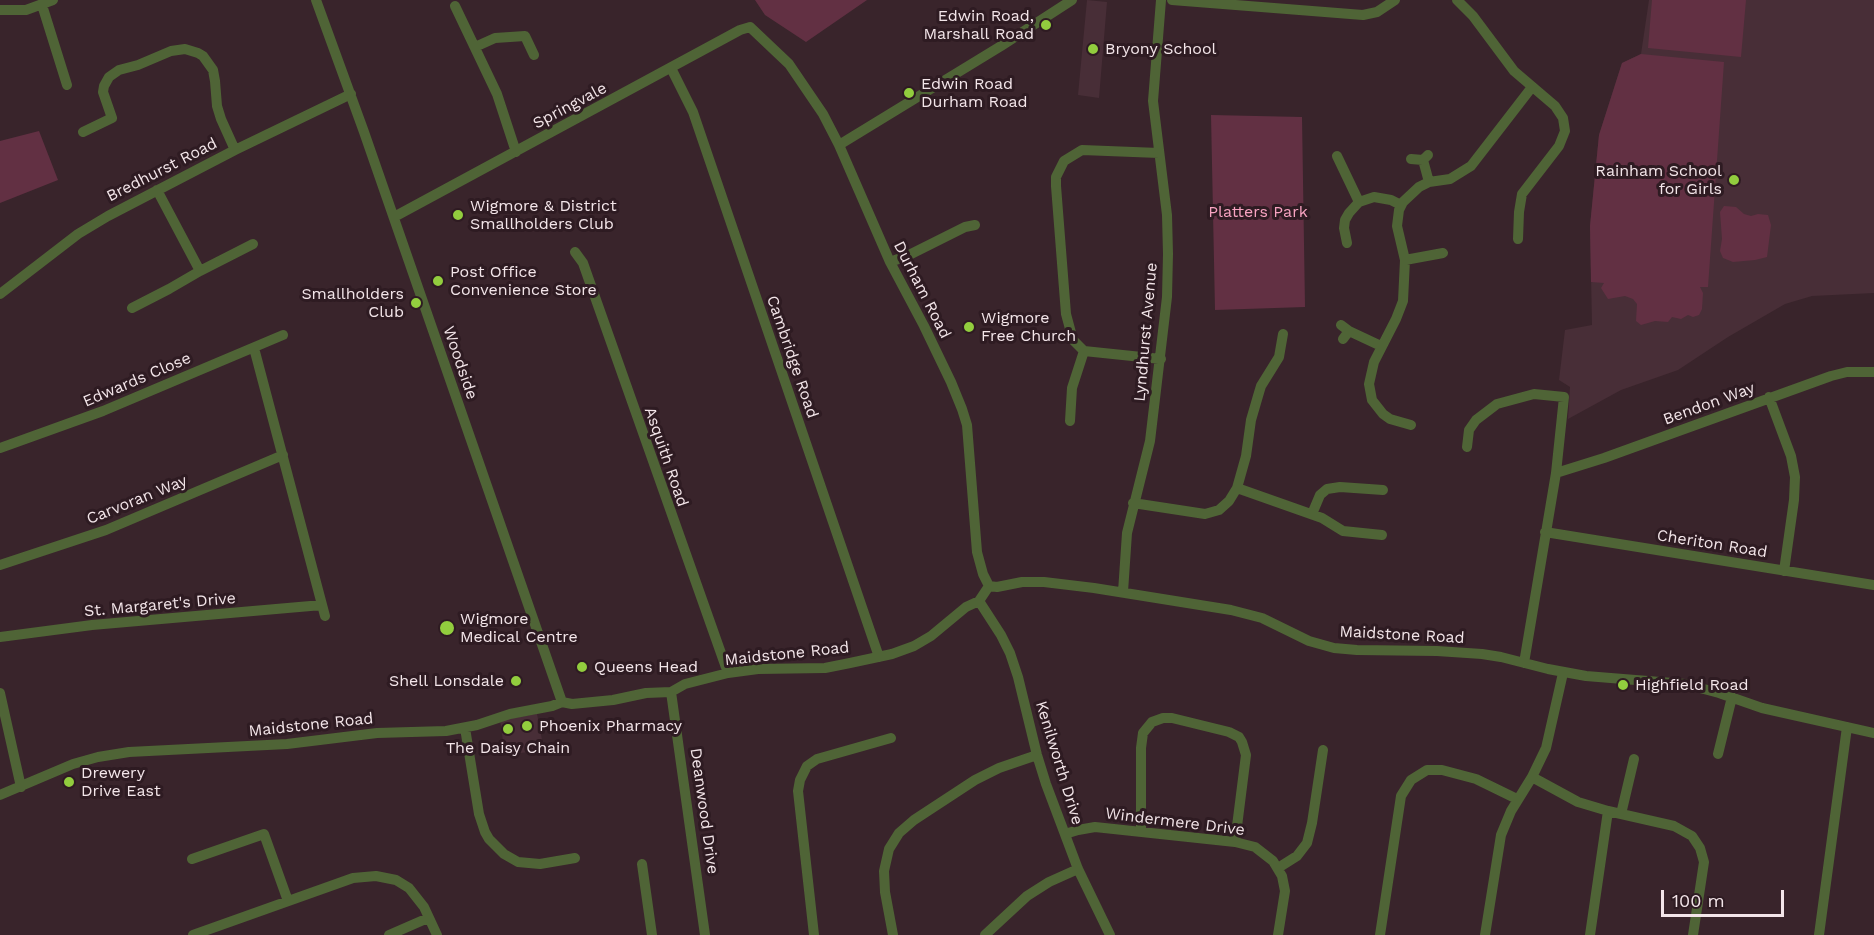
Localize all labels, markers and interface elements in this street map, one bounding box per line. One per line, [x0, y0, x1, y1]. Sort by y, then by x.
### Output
place label: Edwin Road, Marshall Road [923, 6, 1034, 44]
marker: Edwin Road, Marshall Road [1039, 18, 1053, 32]
place label: Bryony School [1105, 39, 1216, 59]
marker: Bryony School [1086, 42, 1100, 56]
place label: Edwin Road Durham Road [921, 74, 1028, 112]
street label: Springvale [530, 79, 610, 133]
marker: Edwin Road Durham Road [902, 86, 916, 100]
street label: Bredhurst Road [103, 134, 221, 206]
place label: Rainham School for Girls [1595, 161, 1722, 199]
marker: Rainham School for Girls [1727, 173, 1741, 187]
place label: Wigmore & District Smallholders Club [470, 196, 617, 234]
park label: Platters Park [1208, 202, 1308, 222]
marker: Wigmore & District Smallholders Club [451, 208, 465, 222]
street label: Durham Road [889, 238, 955, 342]
place label: Post Office Convenience Store [450, 262, 597, 300]
street label: Lyndhurst Avenue [1130, 262, 1162, 402]
marker: Post Office Convenience Store [431, 274, 445, 288]
place label: Smallholders Club [301, 284, 404, 322]
street label: Cambridge Road [762, 293, 822, 421]
marker: Smallholders Club [409, 296, 423, 310]
place label: Wigmore Free Church [981, 308, 1076, 346]
marker: Wigmore Free Church [962, 320, 976, 334]
street label: Woodside [439, 324, 481, 402]
street label: Edwards Close [80, 349, 194, 411]
street label: Bendon Way [1661, 379, 1757, 429]
street label: Asquith Road [640, 405, 692, 509]
street label: Carvoran Way [84, 471, 190, 529]
street label: Cheriton Road [1655, 526, 1769, 562]
street label: St. Margaret's Drive [83, 589, 237, 621]
place label: Wigmore Medical Centre [460, 609, 578, 647]
marker: Wigmore Medical Centre [438, 619, 456, 637]
street label: Maidstone Road [1339, 622, 1465, 648]
street label: Maidstone Road [724, 638, 850, 670]
place label: Queens Head [594, 657, 698, 677]
marker: Queens Head [575, 660, 589, 674]
place label: Shell Lonsdale [389, 671, 504, 691]
marker: Shell Lonsdale [509, 674, 523, 688]
place label: Highfield Road [1635, 675, 1749, 695]
marker: Highfield Road [1616, 678, 1630, 692]
street label: Kenilworth Drive [1031, 699, 1087, 827]
street label: Maidstone Road [248, 709, 374, 741]
place label: Phoenix Pharmacy [539, 716, 682, 736]
marker: Phoenix Pharmacy [520, 719, 534, 733]
marker: The Daisy Chain [501, 722, 515, 736]
place label: The Daisy Chain [446, 738, 570, 758]
street label: Deanwood Drive [686, 747, 722, 875]
place label: Drewery Drive East [81, 763, 161, 801]
marker: Drewery Drive East [62, 775, 76, 789]
street label: Windermere Drive [1104, 804, 1246, 840]
scale bar [1664, 878, 1787, 916]
text: 100 m [1672, 890, 1725, 911]

